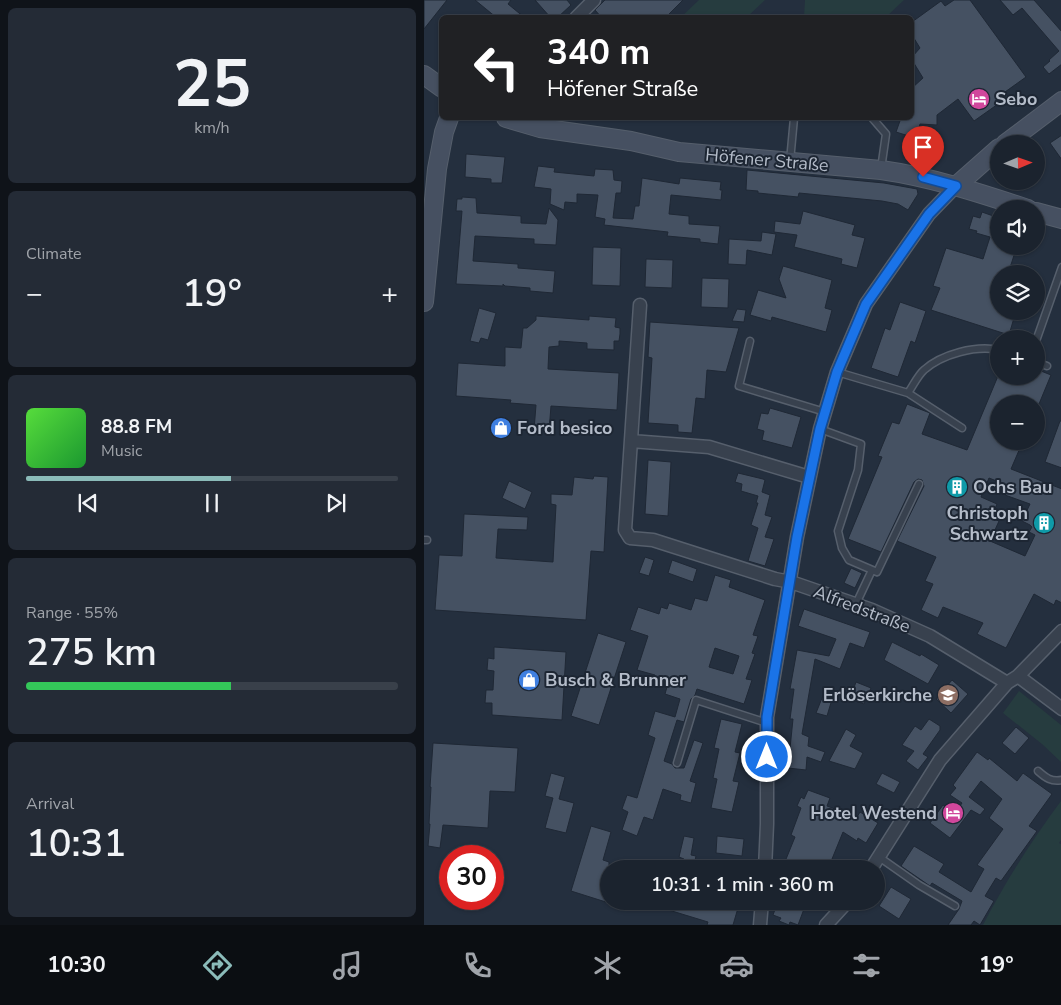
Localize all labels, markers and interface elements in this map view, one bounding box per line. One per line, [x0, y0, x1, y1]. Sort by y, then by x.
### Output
text: 340 m [547, 29, 650, 76]
icon: left [464, 35, 529, 100]
text: 25 [173, 40, 251, 129]
text: Höfener Straße [547, 74, 698, 104]
hotel icon: Sebo [967, 87, 991, 111]
place label: Sebo [995, 87, 1037, 111]
text: km/h [194, 117, 230, 139]
pin [902, 126, 944, 177]
icon: arrive [909, 133, 937, 161]
north arrow [990, 135, 1045, 190]
map controls [990, 135, 1045, 450]
street label: Höfener Straße [704, 143, 830, 177]
button: sound [990, 200, 1045, 255]
text: Climate [26, 243, 81, 265]
button: layers [990, 265, 1045, 320]
text: 19° [182, 268, 242, 319]
text: − [26, 275, 43, 313]
text: + [381, 275, 398, 313]
button: + [990, 330, 1045, 385]
button: − [990, 395, 1045, 450]
text: 88.8 FM [101, 414, 172, 440]
shop icon: Ford besico [489, 416, 513, 440]
place label: Ford besico [517, 416, 612, 440]
text: Music [101, 440, 142, 462]
building icon: Ochs Bau [945, 475, 969, 499]
place label: Ochs Bau [973, 475, 1052, 499]
icon: previous [74, 489, 102, 517]
icon: pause [198, 489, 226, 517]
icon: next [322, 489, 350, 517]
place label: Christoph Schwartz [946, 501, 1028, 546]
building icon: Christoph Schwartz [1032, 511, 1056, 535]
street label: Alfredstraße [810, 579, 914, 639]
text: Range · 55% [26, 602, 118, 624]
text: 275 km [26, 627, 157, 678]
shop icon: Busch & Brunner [517, 668, 541, 692]
place label: Busch & Brunner [545, 668, 686, 692]
place label: Erlöserkirche [823, 683, 932, 707]
school or university icon: Erlöserkirche [936, 683, 960, 707]
position arrow [740, 730, 792, 782]
text: Arrival [26, 793, 74, 815]
place label: Hotel Westend [810, 801, 937, 825]
hotel icon: Hotel Westend [941, 801, 965, 825]
text: 10:31 [26, 818, 126, 869]
speed limit sign: 30 [439, 845, 504, 910]
text: 10:31 · 1 min · 360 m [651, 872, 834, 898]
icon: directions [200, 948, 235, 983]
icon: music [330, 948, 365, 983]
icon: phone [460, 948, 495, 983]
icon: climate [590, 948, 625, 983]
icon: car [719, 948, 754, 983]
icon: filters [849, 948, 884, 983]
text: 10:30 [47, 950, 106, 980]
text: 19° [979, 950, 1014, 980]

